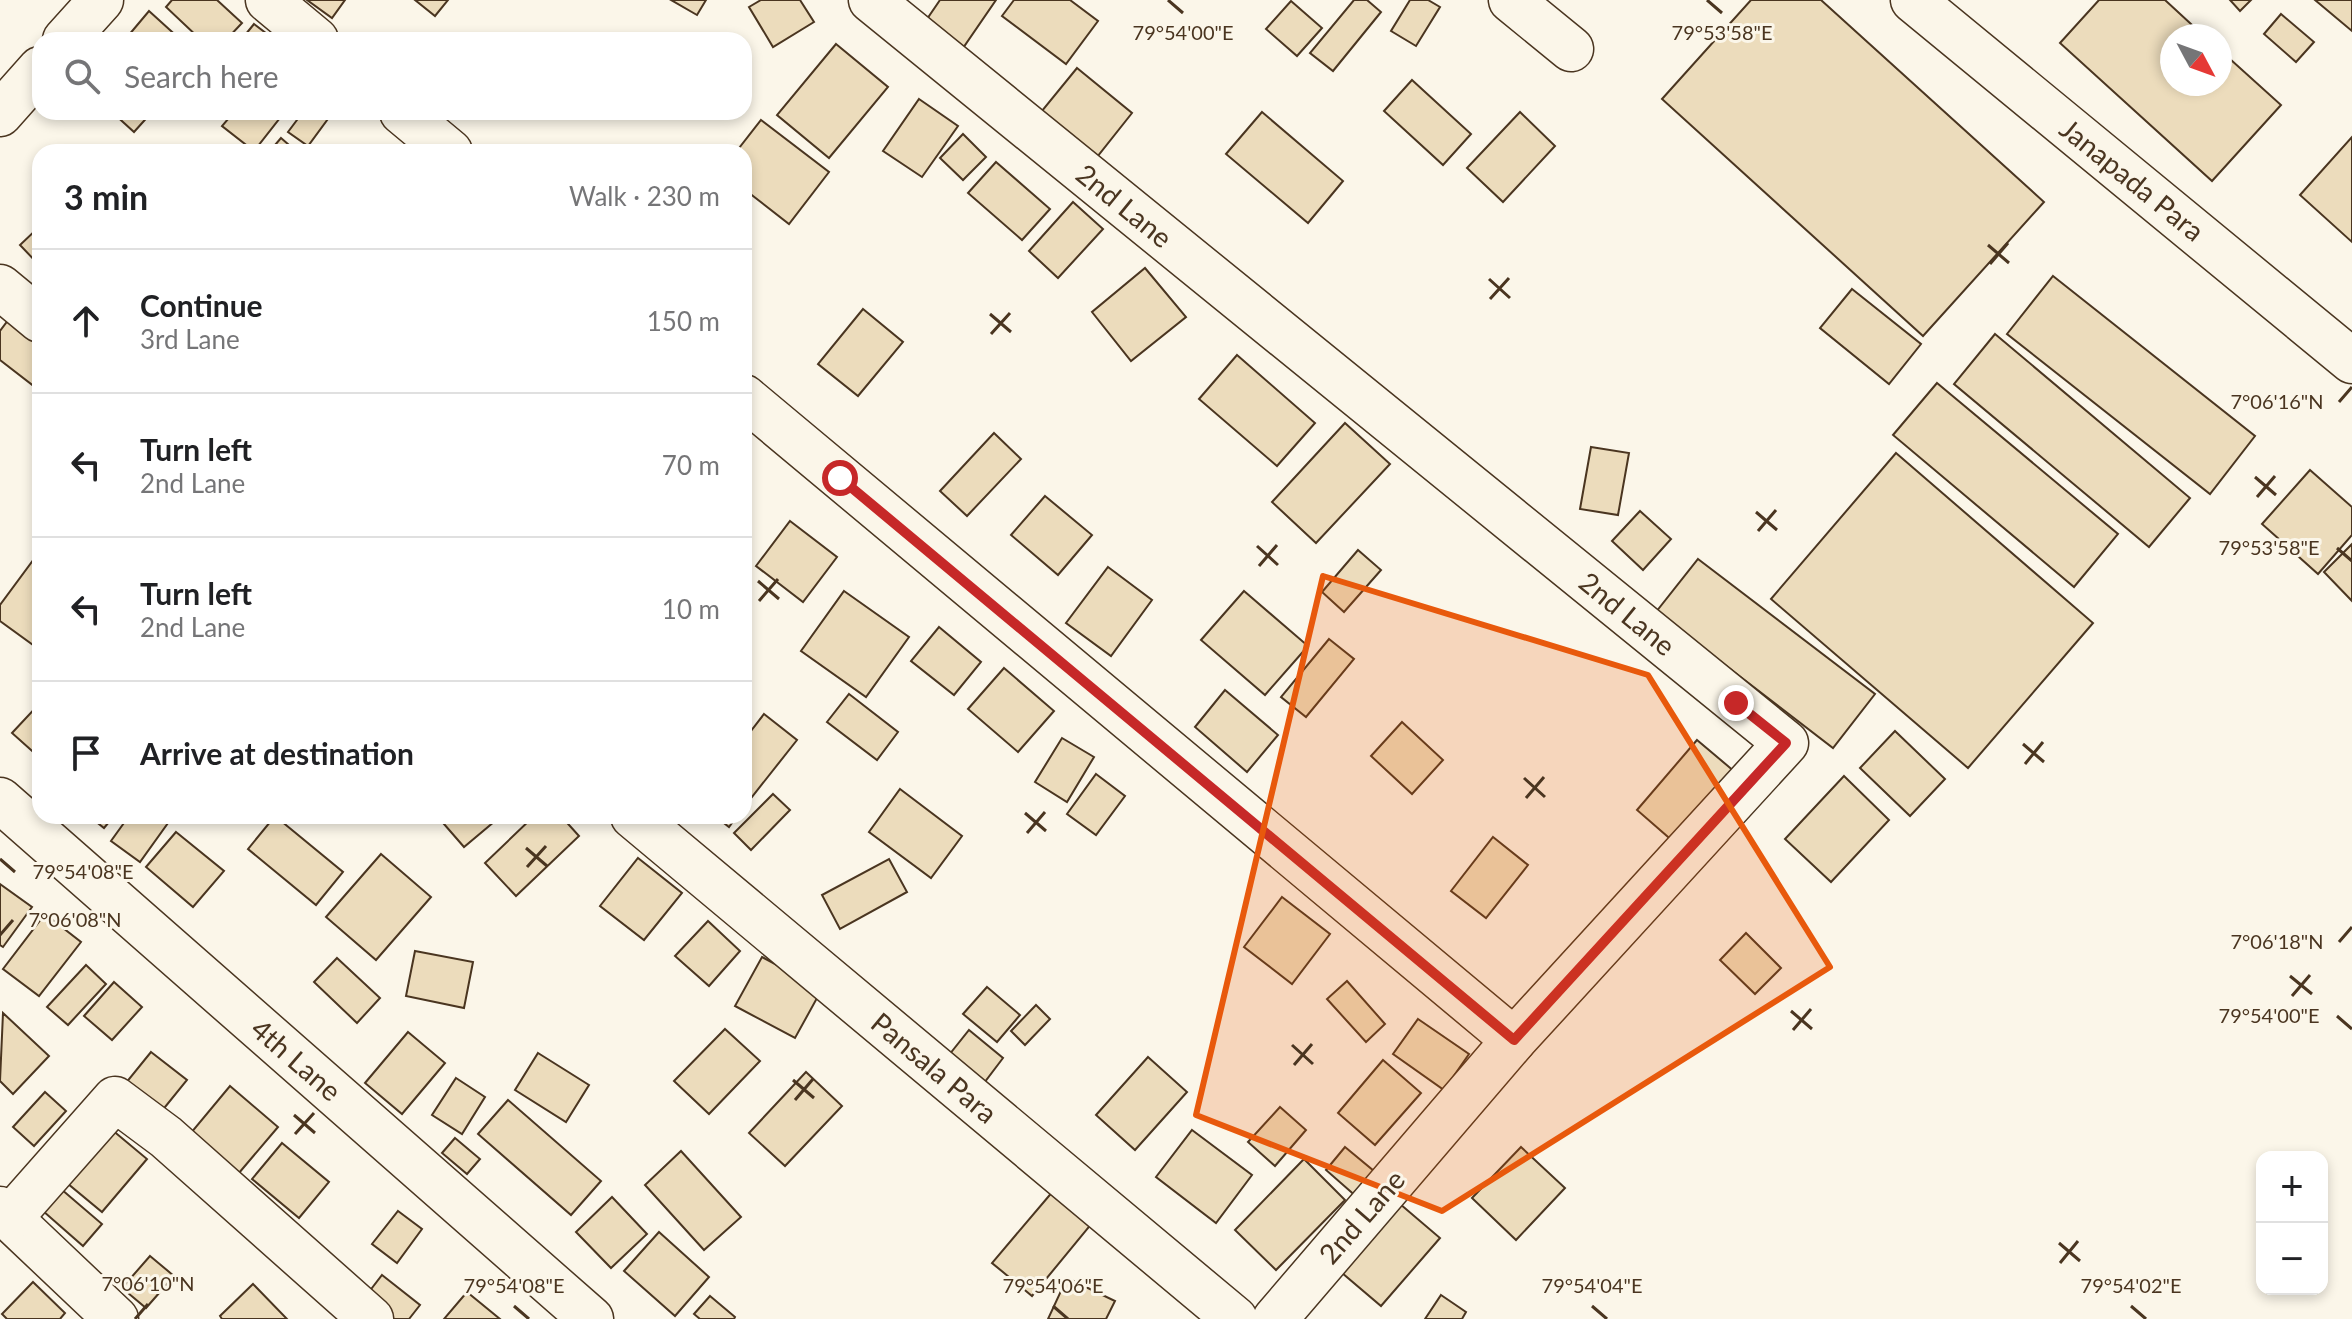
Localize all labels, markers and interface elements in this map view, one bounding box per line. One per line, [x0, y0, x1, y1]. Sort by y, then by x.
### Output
text: 79°54'00"E [1133, 20, 1233, 44]
text: 79°53'58"E [1672, 20, 1772, 44]
north arrow [2160, 24, 2232, 96]
search box [32, 32, 752, 120]
icon: search [60, 54, 104, 98]
text: Search here [124, 58, 279, 94]
street label: Janapada Para [2054, 111, 2211, 248]
street label: 2nd Lane [1070, 156, 1179, 254]
text: 3 min [64, 176, 148, 217]
text: Walk · 230 m [569, 180, 720, 212]
text: Continue [140, 287, 263, 323]
icon: ahead [64, 299, 108, 343]
text: 150 m [647, 305, 720, 337]
text: 3rd Lane [140, 323, 240, 355]
text: 7°06'16"N [2230, 389, 2324, 413]
text: Turn left [140, 431, 252, 467]
icon: left [64, 443, 108, 487]
text: 70 m [662, 449, 720, 481]
route start [822, 460, 858, 496]
text: 2nd Lane [140, 467, 245, 499]
text: 79°53'58"E [2219, 535, 2319, 559]
street label: 2nd Lane [1573, 564, 1682, 662]
text: Turn left [140, 575, 252, 611]
icon: left [64, 587, 108, 631]
text: 10 m [662, 593, 720, 625]
text: 2nd Lane [140, 611, 245, 643]
route end [1718, 685, 1754, 721]
icon: arrive [64, 731, 108, 775]
text: Arrive at destination [140, 735, 414, 771]
text: 79°54'08"E [33, 859, 133, 883]
text: 7°06'08"N [28, 907, 122, 931]
text: 7°06'18"N [2230, 929, 2324, 953]
text: 79°54'00"E [2219, 1003, 2319, 1027]
street label: Pansala Para [865, 1005, 1004, 1130]
street label: 4th Lane [245, 1011, 348, 1107]
map controls [2256, 1151, 2328, 1295]
button: + [2256, 1151, 2328, 1223]
street label: 2nd Lane [1311, 1162, 1411, 1270]
button: − [2256, 1223, 2328, 1295]
text: 7°06'10"N [101, 1271, 195, 1295]
text: 79°54'08"E [464, 1273, 564, 1297]
text: 79°54'06"E [1003, 1273, 1103, 1297]
text: 79°54'04"E [1542, 1273, 1642, 1297]
text: 79°54'02"E [2081, 1273, 2181, 1297]

